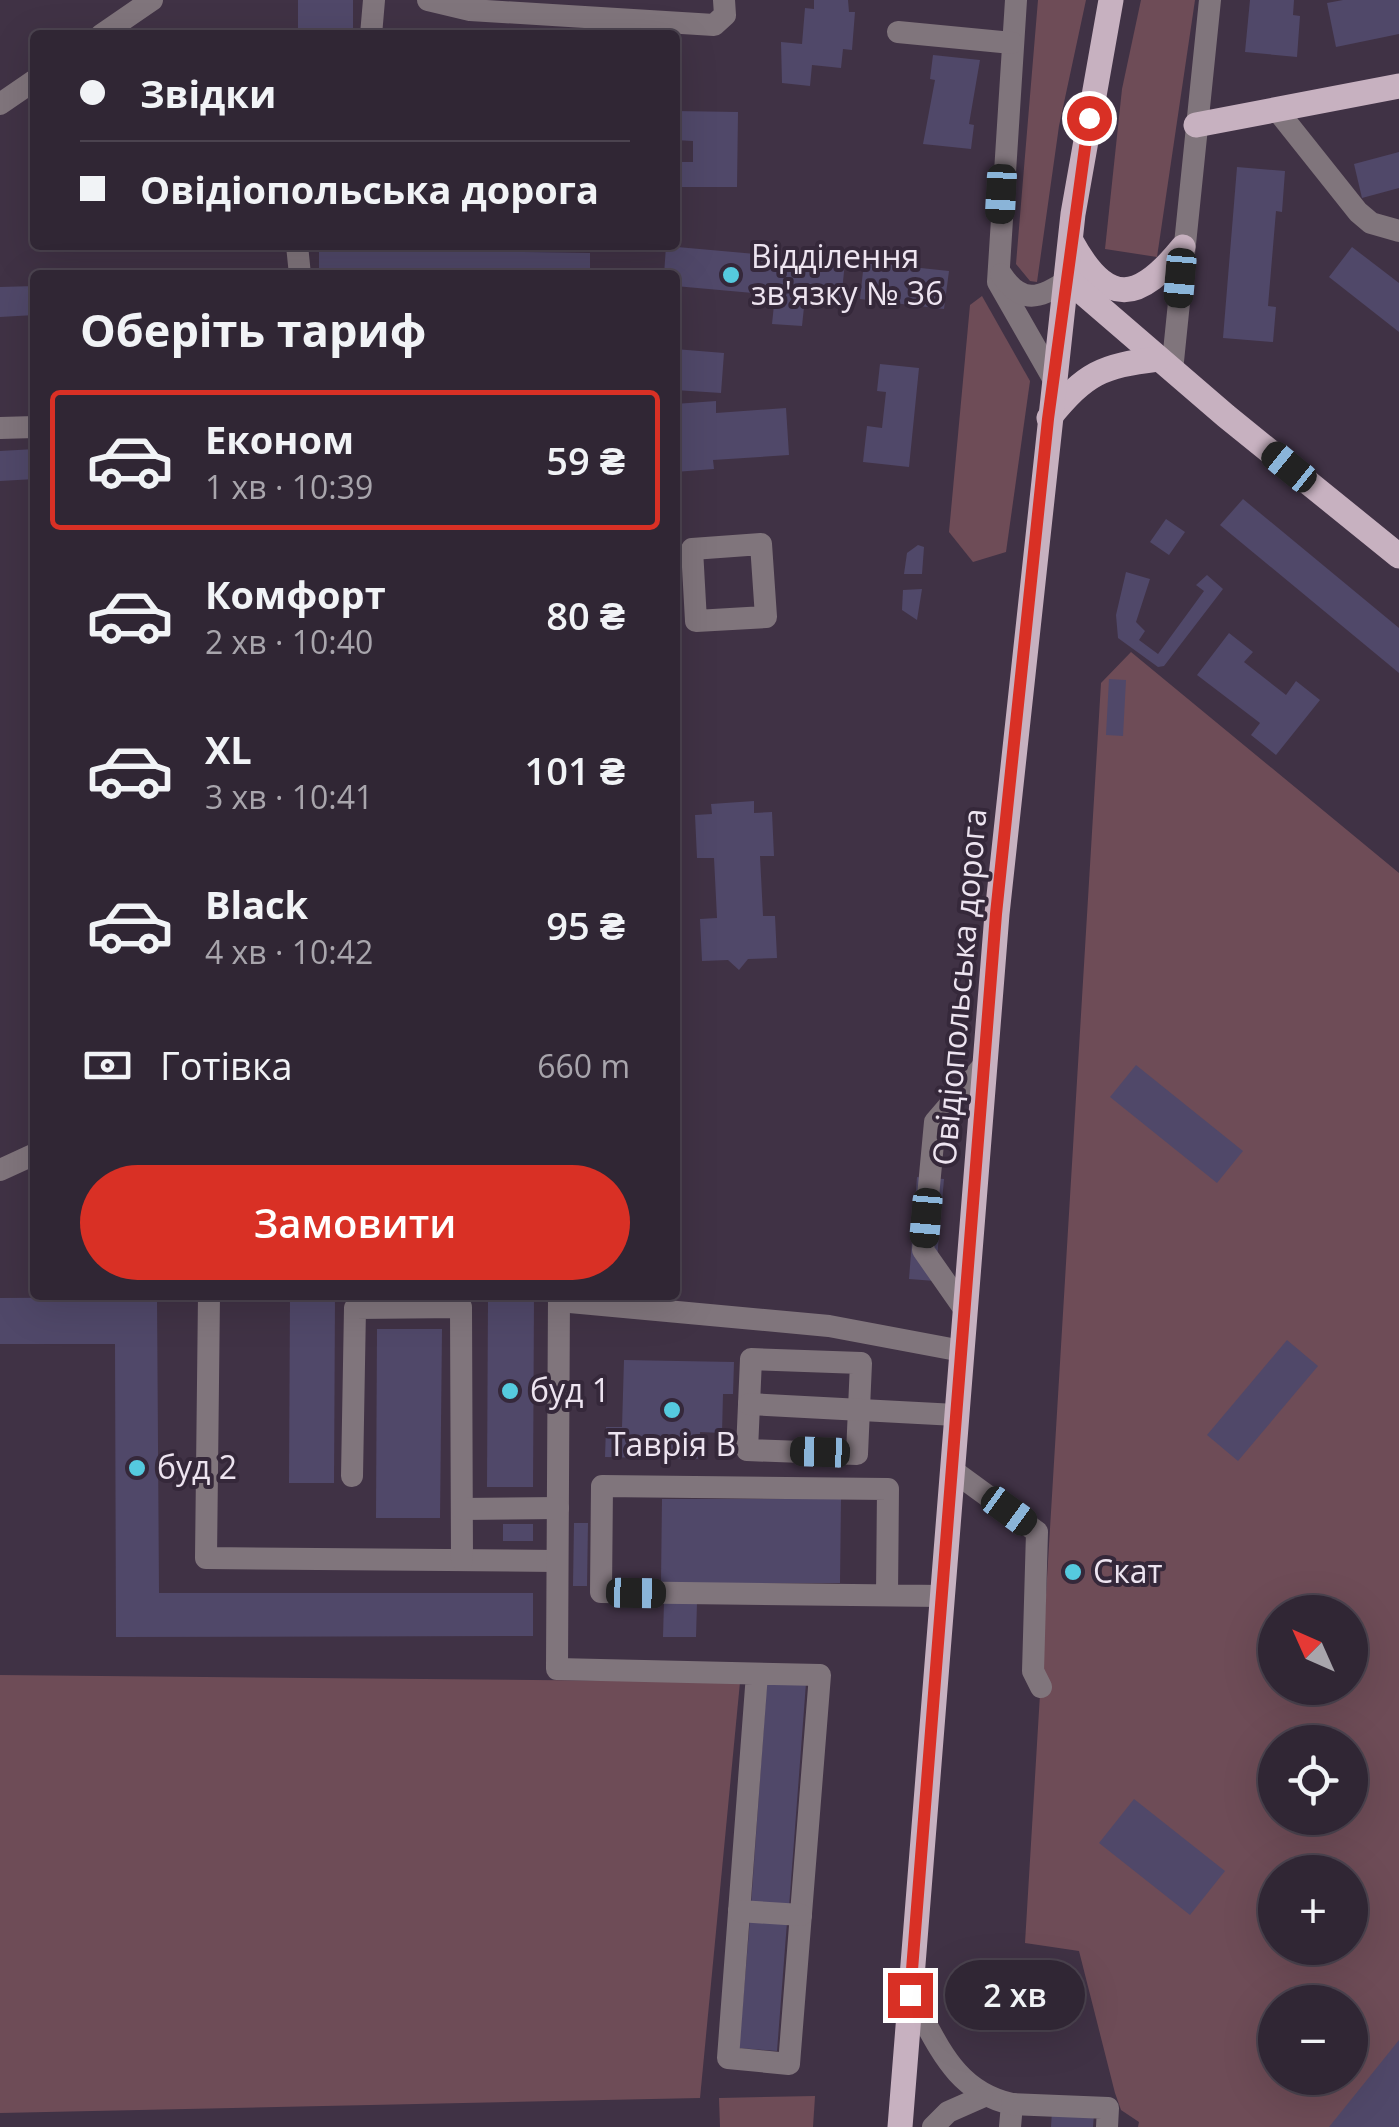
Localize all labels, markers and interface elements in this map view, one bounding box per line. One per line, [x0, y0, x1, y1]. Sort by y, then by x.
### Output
text: Звідки [140, 67, 276, 119]
route start [1067, 96, 1112, 141]
text: Овідіопольська дорога [140, 163, 599, 215]
car [984, 163, 1018, 225]
place label: Відділення зв'язку № 36 [751, 234, 943, 314]
car [1162, 247, 1198, 309]
marker: Відділення зв'язку № 36 [720, 264, 742, 286]
text: Оберіть тариф [80, 299, 426, 360]
text: Економ [205, 413, 354, 465]
icon: car [85, 415, 175, 505]
text: 59 ₴ [546, 434, 625, 486]
car [1256, 436, 1322, 498]
text: 1 хв · 10:39 [205, 465, 373, 508]
text: Комфорт [205, 568, 386, 620]
icon: car [85, 570, 175, 660]
text: 80 ₴ [546, 589, 625, 641]
text: 2 хв · 10:40 [205, 620, 373, 663]
text: XL [205, 723, 252, 775]
icon: car [85, 725, 175, 815]
text: 101 ₴ [525, 744, 625, 796]
text: 3 хв · 10:41 [205, 775, 373, 818]
street label: Овідіопольська дорога [921, 807, 996, 1167]
text: Black [205, 878, 308, 930]
icon: car [85, 880, 175, 970]
text: 95 ₴ [546, 899, 625, 951]
text: 4 хв · 10:42 [205, 930, 373, 973]
icon: cash [80, 1038, 135, 1093]
text: Готівка [160, 1039, 293, 1091]
text: 660 m [537, 1044, 630, 1087]
button: Замовити [80, 1165, 630, 1280]
car [908, 1187, 944, 1249]
place label: буд 1 [530, 1368, 610, 1411]
marker: буд 1 [499, 1380, 521, 1402]
marker: Таврія В [661, 1399, 683, 1421]
place label: Таврія В [608, 1422, 736, 1465]
car [789, 1436, 851, 1468]
place label: буд 2 [157, 1445, 237, 1488]
marker: буд 2 [126, 1457, 148, 1479]
car [976, 1481, 1042, 1541]
place label: Скат [1093, 1549, 1163, 1592]
marker: Скат [1062, 1561, 1084, 1583]
car [606, 1577, 666, 1609]
north arrow [1258, 1595, 1368, 1705]
map controls [1258, 1595, 1368, 2095]
button: locate [1258, 1725, 1368, 1835]
button: + [1258, 1855, 1368, 1965]
callout: 2 хв [945, 1960, 1085, 2030]
route end [888, 1973, 933, 2018]
text: 2 хв [983, 1973, 1047, 2016]
button: − [1258, 1985, 1368, 2095]

